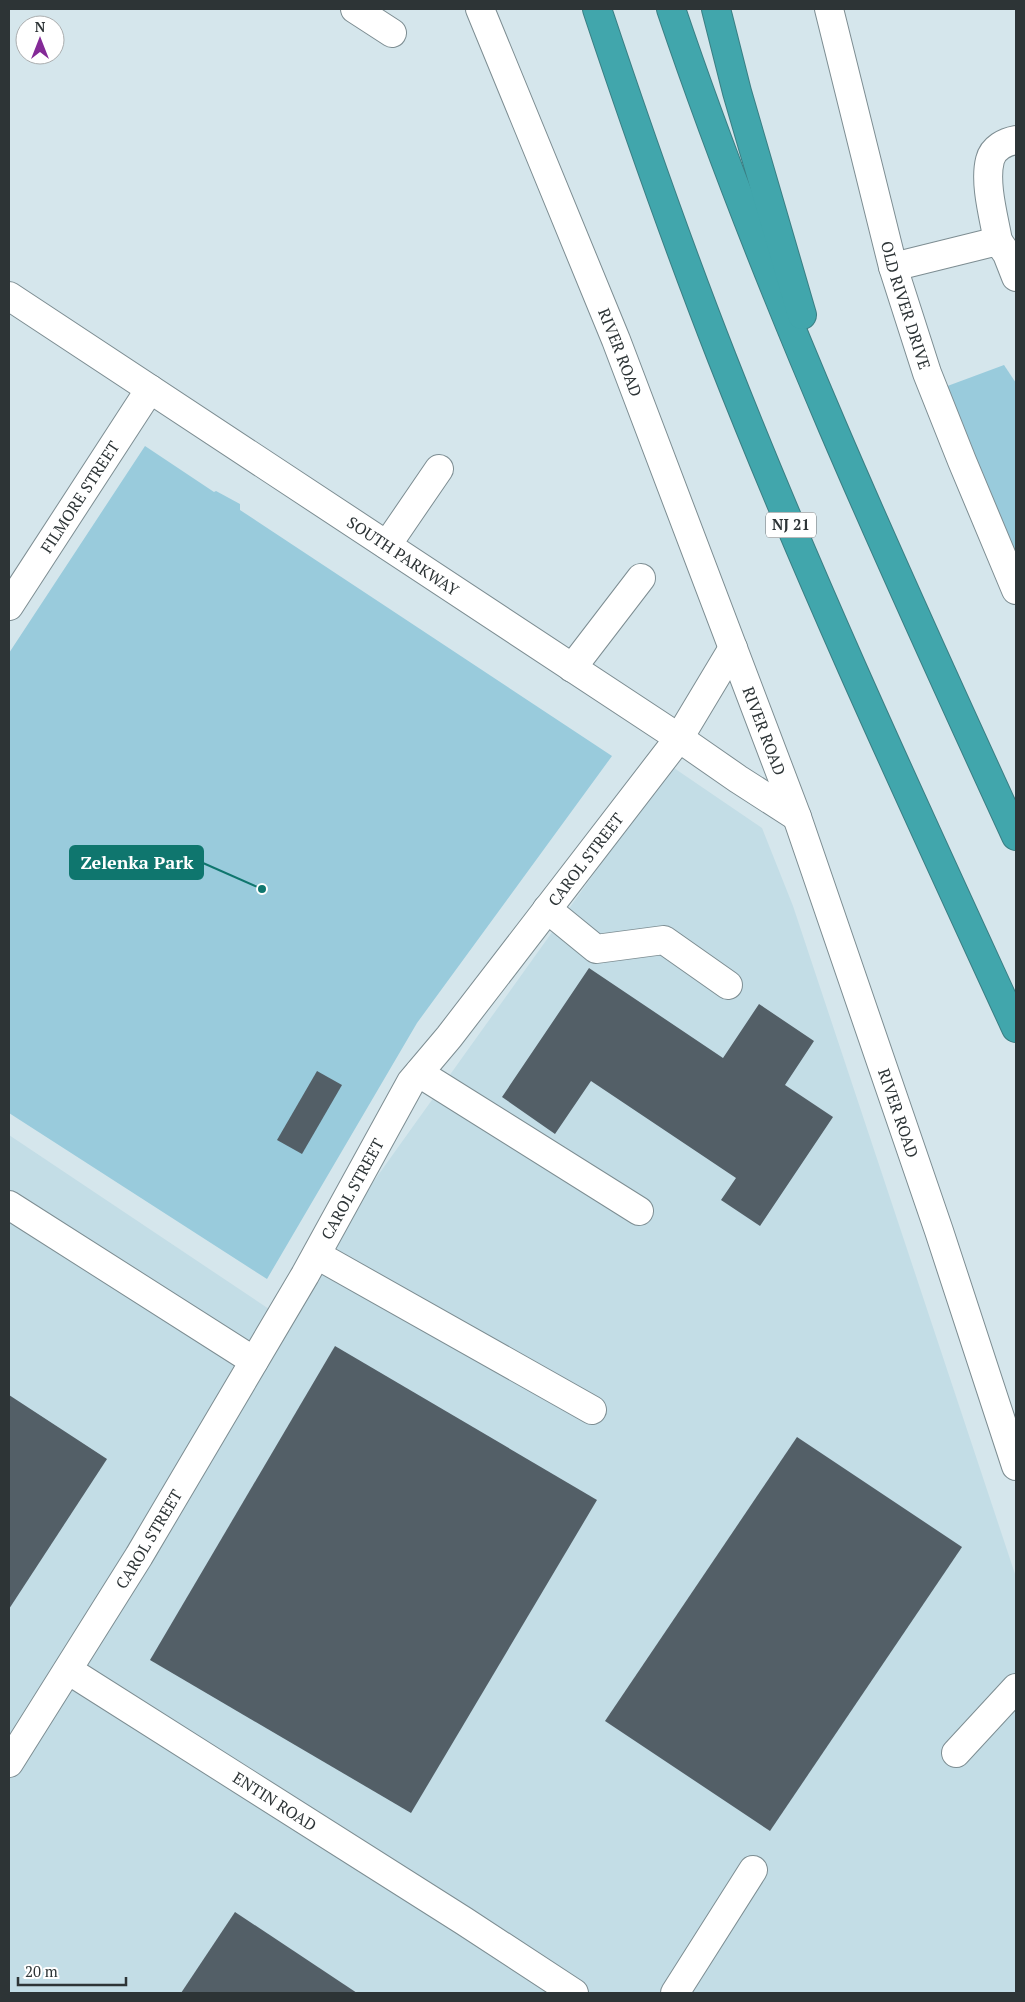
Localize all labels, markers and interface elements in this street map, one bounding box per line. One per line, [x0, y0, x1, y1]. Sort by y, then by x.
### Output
north arrow [15, 15, 65, 65]
text: N [35, 17, 46, 36]
street label: OLD RIVER DRIVE [876, 239, 936, 372]
street label: RIVER ROAD [593, 305, 647, 400]
street label: FILMORE STREET [35, 437, 124, 557]
street label: SOUTH PARKWAY [343, 511, 464, 601]
road number: NJ 21 [766, 512, 816, 538]
street label: RIVER ROAD [738, 683, 791, 778]
street label: CAROL STREET [543, 808, 629, 911]
callout: Zelenka Park [70, 846, 203, 879]
text: Zelenka Park [81, 850, 194, 874]
street label: RIVER ROAD [873, 1065, 924, 1161]
street label: CAROL STREET [316, 1134, 389, 1243]
street label: CAROL STREET [110, 1485, 187, 1593]
street label: ENTIN ROAD [229, 1766, 321, 1836]
scale bar [18, 1954, 125, 1986]
text: 20 m [25, 1961, 58, 1981]

